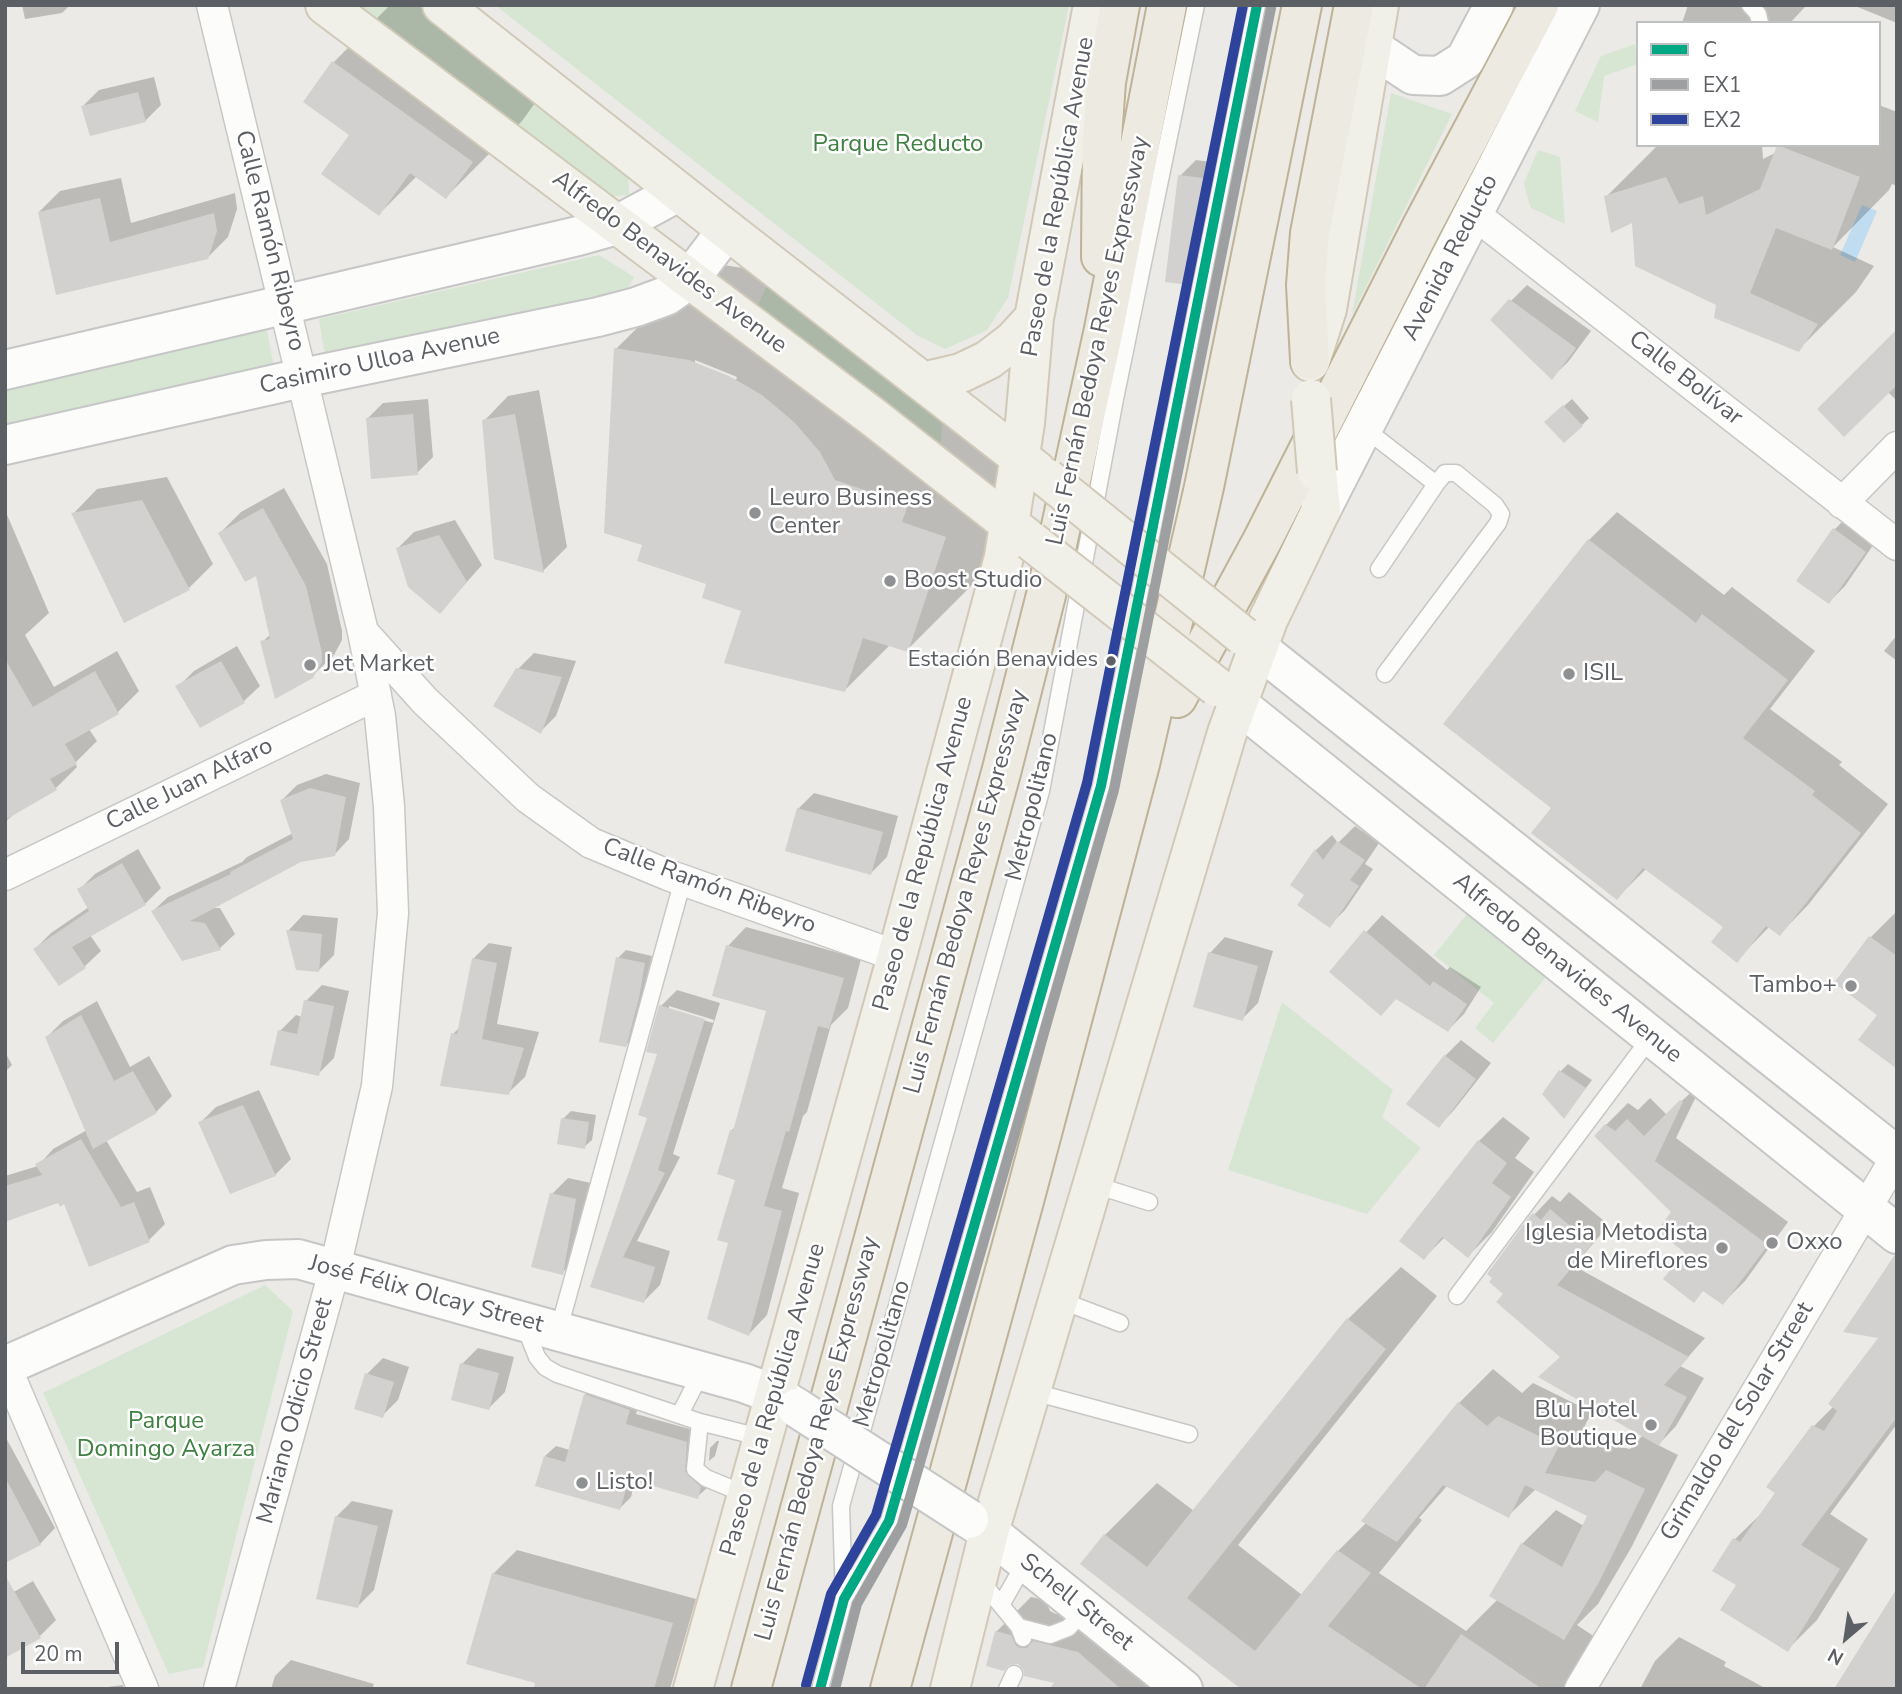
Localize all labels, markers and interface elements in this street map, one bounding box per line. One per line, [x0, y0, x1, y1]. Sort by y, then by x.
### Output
legend [1636, 21, 1881, 147]
street label: Paseo de la República Avenue [1017, 35, 1101, 359]
text: C [1703, 36, 1717, 64]
text: EX1 [1703, 71, 1741, 99]
text: EX2 [1703, 106, 1741, 134]
street label: Calle Ramón Ribeyro [228, 128, 310, 354]
park label: Parque Reducto [813, 131, 983, 159]
street label: Luis Fernán Bedoya Reyes Expressway [1042, 134, 1156, 548]
street label: Alfredo Benavides Avenue [546, 165, 792, 361]
street label: Avenida Reducto [1397, 170, 1505, 346]
street label: Casimiro Ulloa Avenue [257, 322, 503, 402]
street label: Calle Bolívar [1622, 325, 1748, 433]
place label: Leuro Business Center [769, 485, 932, 541]
marker: Leuro Business Center [747, 505, 763, 521]
place label: Boost Studio [904, 567, 1042, 595]
marker: Boost Studio [882, 573, 898, 589]
place label: Estación Benavides [908, 648, 1098, 674]
place label: Jet Market [324, 651, 434, 679]
marker: Estación Benavides [1104, 654, 1118, 668]
marker: Jet Market [302, 657, 318, 673]
place label: ISIL [1583, 660, 1623, 688]
marker: ISIL [1561, 666, 1577, 682]
street label: Luis Fernán Bedoya Reyes Expressway [899, 687, 1035, 1097]
street label: Paseo de la República Avenue [868, 694, 980, 1014]
street label: Metropolitano [1001, 730, 1065, 884]
street label: Calle Juan Alfaro [102, 732, 278, 838]
street label: Calle Ramón Ribeyro [598, 833, 820, 941]
street label: Alfredo Benavides Avenue [1447, 868, 1687, 1070]
place label: Tambo+ [1749, 972, 1837, 1000]
marker: Tambo+ [1843, 978, 1859, 994]
place label: Iglesia Metodista de Mireflores [1525, 1220, 1708, 1276]
place label: Oxxo [1786, 1229, 1843, 1257]
street label: Luis Fernán Bedoya Reyes Expressway [750, 1234, 886, 1644]
marker: Oxxo [1764, 1235, 1780, 1251]
street label: Paseo de la República Avenue [715, 1240, 833, 1560]
marker: Iglesia Metodista de Mireflores [1714, 1240, 1730, 1256]
street label: José Félix Olcay Street [306, 1250, 546, 1340]
street label: Metropolitano [848, 1277, 918, 1431]
street label: Mariano Odicio Street [252, 1295, 340, 1527]
street label: Grimaldo del Solar Street [1655, 1297, 1821, 1547]
place label: Blu Hotel Boutique [1534, 1397, 1637, 1453]
park label: Parque Domingo Ayarza [77, 1408, 255, 1464]
marker: Blu Hotel Boutique [1643, 1417, 1659, 1433]
place label: Listo! [596, 1469, 653, 1497]
marker: Listo! [574, 1475, 590, 1491]
street label: Schell Street [1013, 1548, 1139, 1658]
north arrow [1811, 1603, 1881, 1673]
scale bar [24, 1628, 122, 1672]
text: 20 m [34, 1640, 83, 1668]
text: N [1823, 1642, 1848, 1671]

